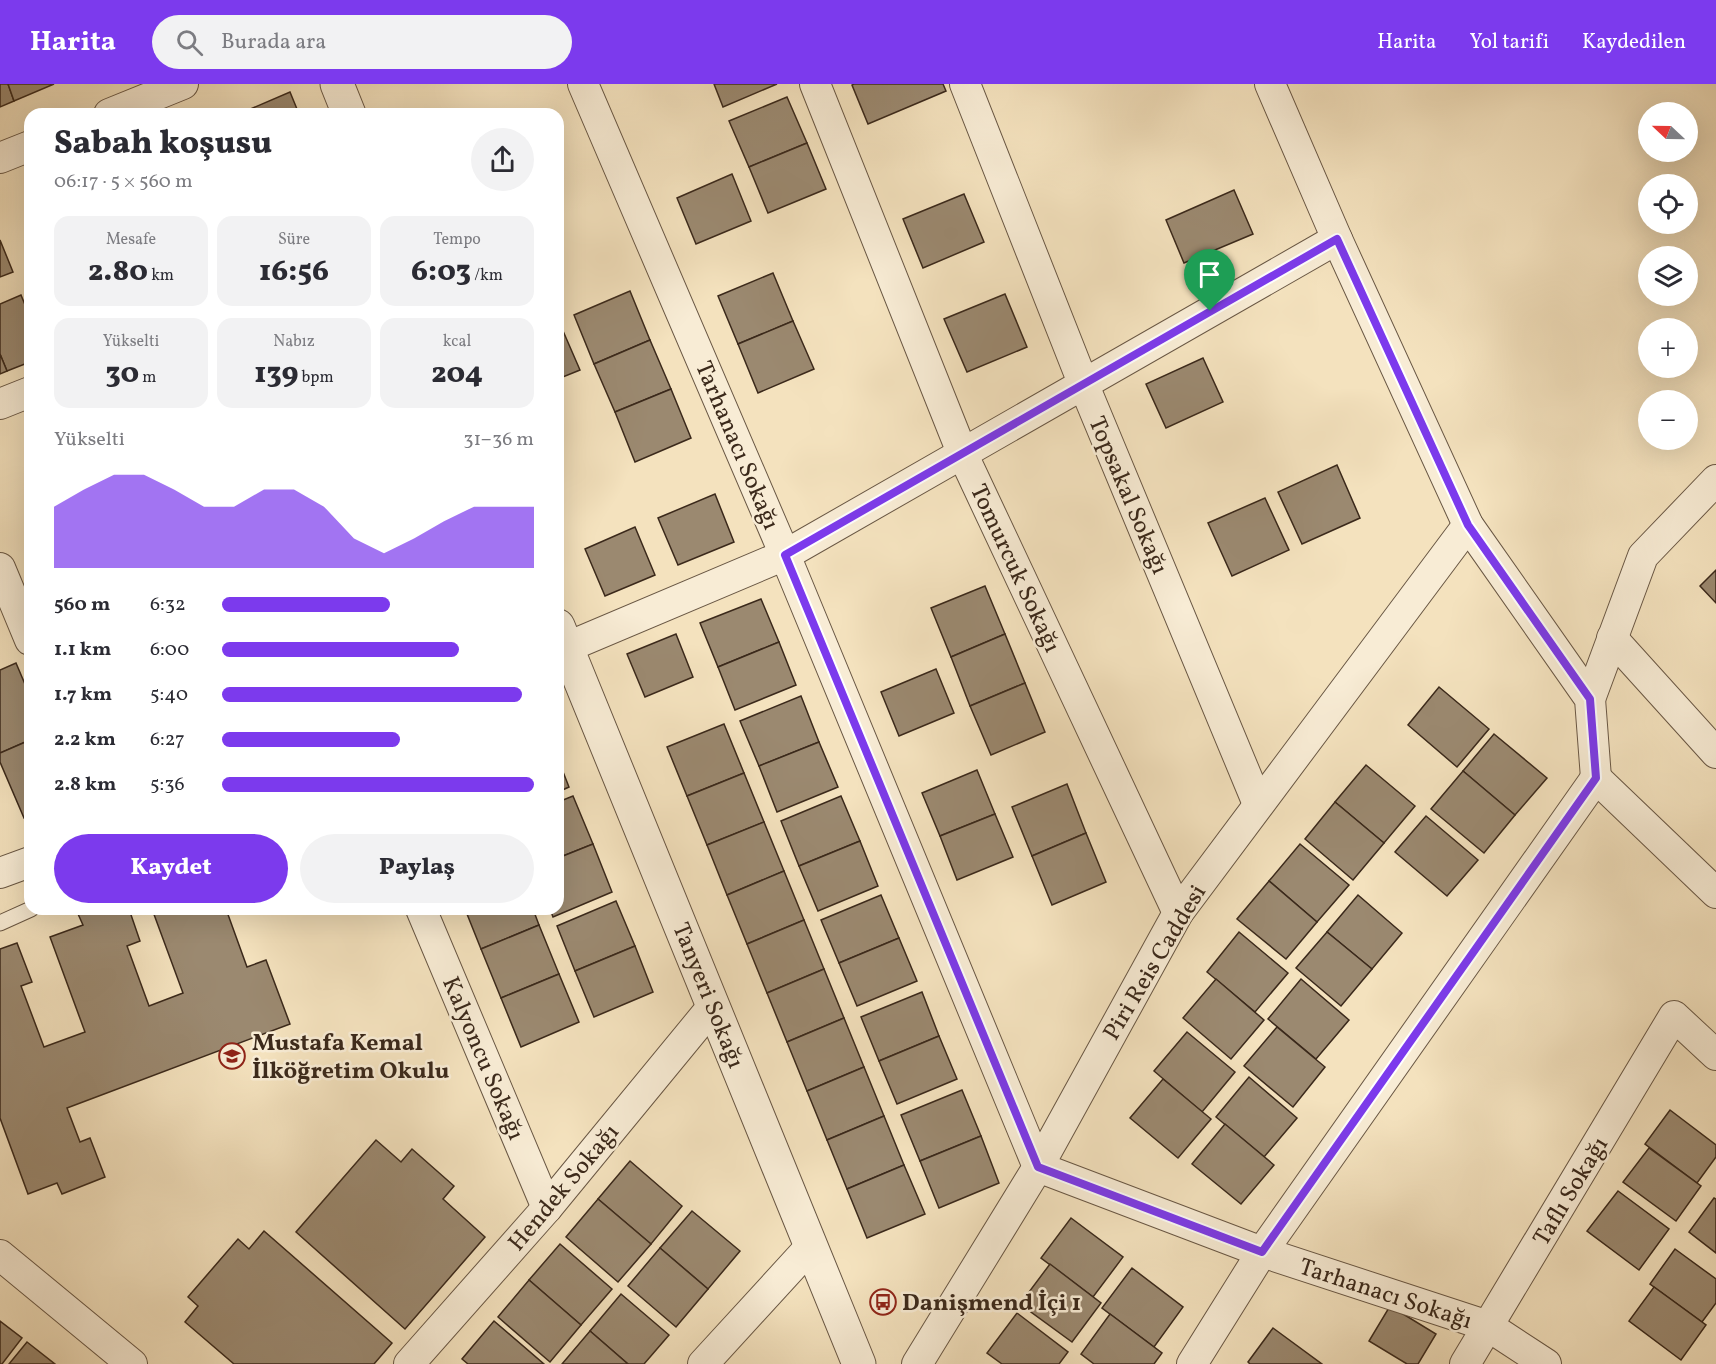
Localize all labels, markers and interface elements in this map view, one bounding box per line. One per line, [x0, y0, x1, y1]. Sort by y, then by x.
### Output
search box [152, 15, 572, 69]
text: Harita [30, 23, 116, 62]
icon: search [173, 26, 206, 59]
text: Burada ara [221, 27, 326, 58]
text: Harita [1377, 28, 1436, 57]
text: Yol tarifi [1469, 28, 1549, 57]
text: Kaydedilen [1582, 28, 1686, 57]
north arrow [1638, 102, 1698, 162]
map controls [1638, 102, 1698, 450]
text: Sabah koşusu [54, 122, 272, 168]
button: share [471, 128, 534, 191]
text: 06:17 · 5 × 560 m [54, 168, 193, 196]
button: locate [1638, 174, 1698, 234]
text: Mesafe [106, 229, 156, 251]
text: Süre [278, 229, 310, 251]
text: Tempo [433, 229, 481, 251]
button: layers [1638, 246, 1698, 306]
pin [1184, 249, 1235, 311]
text: 2.80 [88, 251, 148, 293]
text: 16:56 [259, 251, 329, 293]
text: 6:03 [411, 251, 471, 293]
icon: arrive [1193, 258, 1226, 291]
text: km [148, 265, 174, 287]
text: /km [471, 265, 503, 287]
button: + [1638, 318, 1698, 378]
text: Yükselti [103, 331, 159, 353]
text: Nabız [273, 331, 315, 353]
text: kcal [443, 331, 471, 353]
text: 30 [106, 353, 139, 395]
text: 139 [254, 353, 298, 395]
text: 204 [431, 353, 483, 395]
street label: Tarhanacı Sokağı [685, 356, 787, 535]
text: m [139, 367, 156, 389]
text: bpm [298, 367, 334, 389]
button: − [1638, 390, 1698, 450]
street label: Topsakal Sokağı [1079, 412, 1176, 580]
text: Yükselti [54, 426, 125, 454]
text: 31–36 m [463, 426, 534, 454]
street label: Tomurcuk Sokağı [960, 479, 1068, 659]
text: 560 m [54, 591, 110, 619]
text: 6:32 [150, 591, 186, 619]
text: 1.1 km [54, 636, 111, 664]
text: 6:00 [150, 636, 189, 664]
text: 1.7 km [54, 681, 112, 709]
text: 5:40 [150, 681, 188, 709]
text: 2.2 km [54, 726, 116, 754]
text: 6:27 [150, 726, 185, 754]
text: 2.8 km [54, 771, 116, 799]
text: 5:36 [150, 771, 185, 799]
button: Kaydet [54, 834, 288, 903]
button: Paylaş [300, 834, 534, 903]
street label: Piri Reis Caddesi [1096, 879, 1216, 1047]
street label: Tanyeri Sokağı [662, 918, 752, 1074]
street label: Kalyoncu Sokağı [432, 972, 532, 1146]
place label: Mustafa Kemal İlköğretim Okulu [252, 1027, 450, 1089]
school or university icon: Mustafa Kemal İlköğretim Okulu [217, 1041, 247, 1071]
street label: Hendek Sokağı [501, 1117, 628, 1259]
street label: Taflı Sokağı [1526, 1131, 1618, 1253]
street label: Tarhanacı Sokağı [1294, 1251, 1476, 1339]
bus stop icon: Danişmend İçi 1 [868, 1287, 898, 1317]
place label: Danişmend İçi 1 [902, 1287, 1081, 1321]

